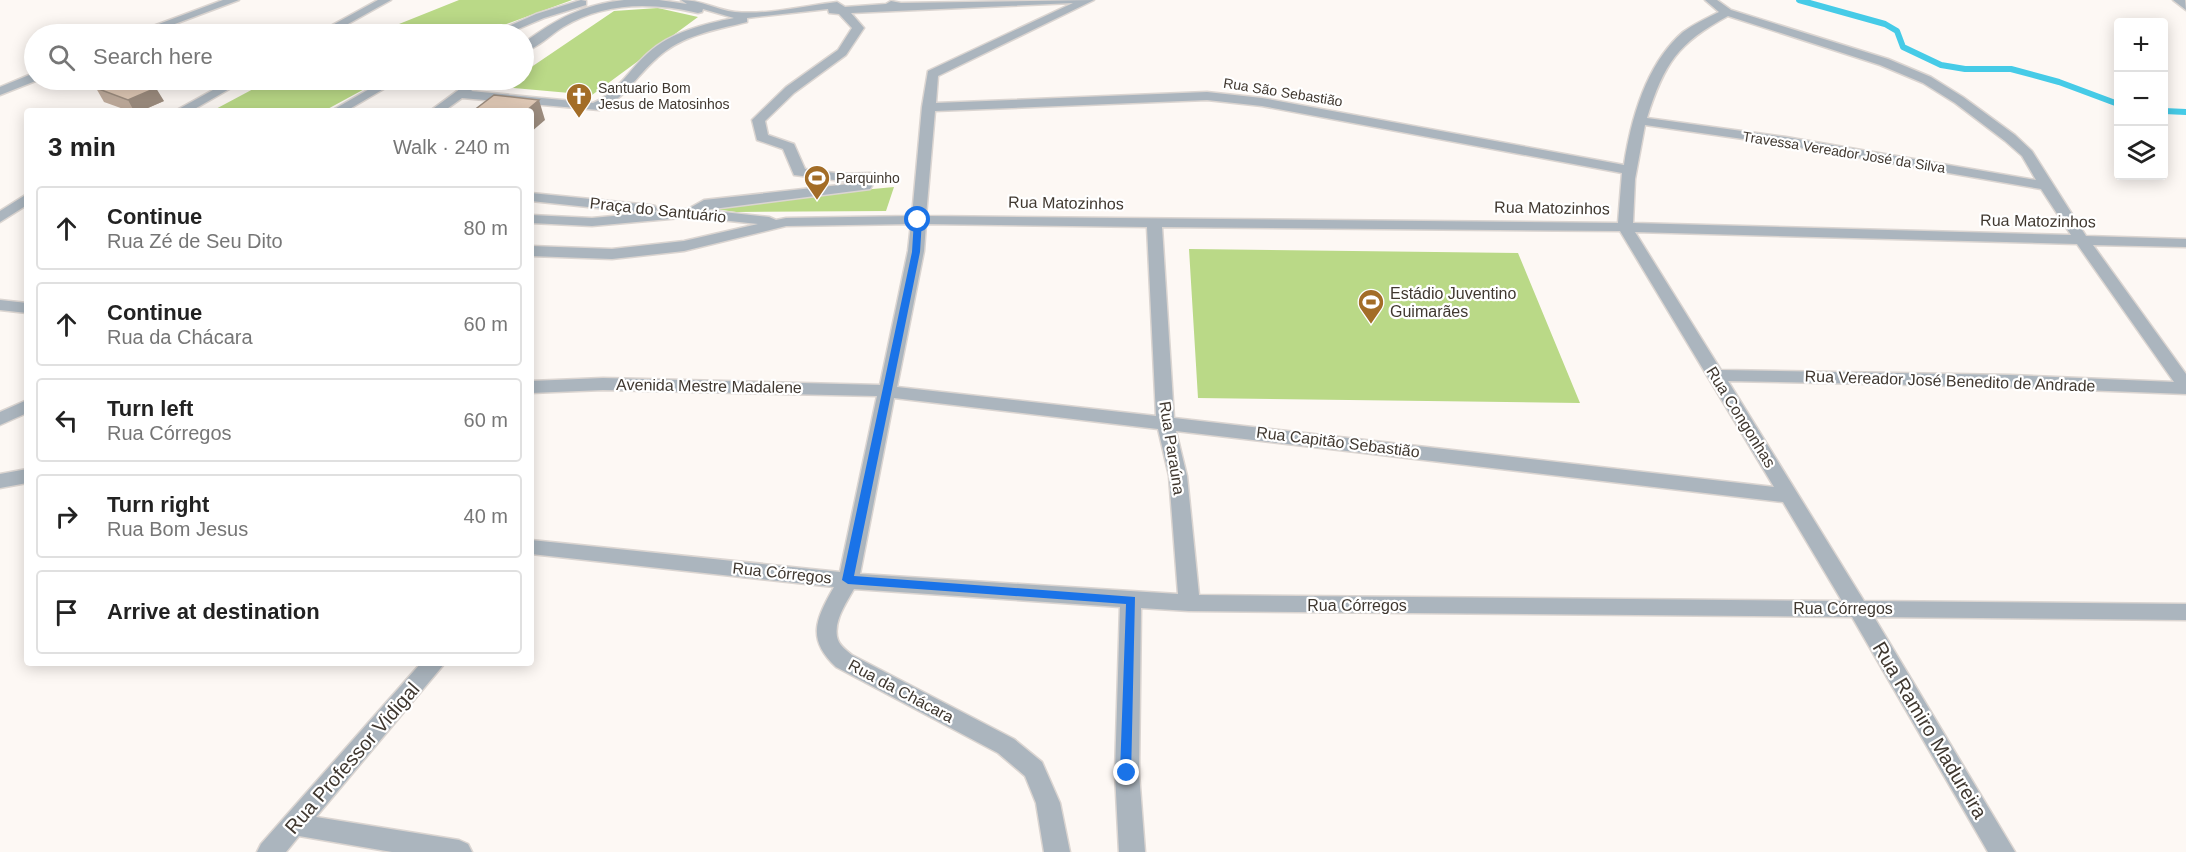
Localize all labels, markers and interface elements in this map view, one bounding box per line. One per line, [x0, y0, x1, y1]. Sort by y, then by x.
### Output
map controls [2114, 18, 2168, 180]
button: + [2114, 18, 2168, 72]
search box [24, 24, 534, 90]
icon: search [45, 41, 78, 74]
text: Search here [93, 44, 213, 69]
button: − [2114, 72, 2168, 126]
street label: Rua São Sebastião [1222, 75, 1344, 109]
place label: Santuario Bom Jesus de Matosinhos [598, 80, 730, 112]
church icon: Santuario Bom Jesus de Matosinhos [564, 81, 594, 119]
button: layers [2114, 126, 2168, 180]
street label: Travessa Vereador José da Silva [1742, 128, 1947, 176]
text: 3 min [48, 132, 116, 162]
text: Walk · 240 m [393, 136, 510, 158]
sports icon: Parquinho [802, 163, 832, 201]
place label: Parquinho [836, 170, 900, 186]
street label: Rua Matozinhos [1008, 193, 1124, 213]
street label: Praça do Santuário [589, 194, 727, 226]
street label: Rua Matozinhos [1494, 198, 1610, 218]
text: Continue [107, 204, 202, 229]
route start [904, 206, 930, 232]
street label: Rua Matozinhos [1980, 211, 2096, 231]
icon: ahead [50, 212, 83, 245]
text: 80 m [464, 217, 508, 239]
text: Rua Zé de Seu Dito [107, 230, 283, 252]
place label: Estádio Juventino Guimarães [1390, 285, 1516, 320]
sports icon: Estádio Juventino Guimarães [1356, 287, 1386, 325]
text: Continue [107, 300, 202, 325]
icon: ahead [50, 308, 83, 341]
text: 60 m [464, 313, 508, 335]
text: Rua da Chácara [107, 326, 253, 348]
street label: Rua Congonhas [1703, 363, 1779, 471]
street label: Rua Vereador José Benedito de Andrade [1804, 367, 2096, 395]
street label: Avenida Mestre Madalene [616, 376, 802, 396]
text: Turn left [107, 396, 193, 421]
street label: Rua Paraúna [1156, 400, 1188, 496]
icon: left [50, 404, 83, 437]
text: 60 m [464, 409, 508, 431]
text: Rua Córregos [107, 422, 232, 444]
street label: Rua Capitão Sebastião [1255, 424, 1421, 460]
text: Turn right [107, 492, 209, 517]
icon: right [50, 500, 83, 533]
text: 40 m [464, 505, 508, 527]
text: Rua Bom Jesus [107, 518, 248, 540]
street label: Rua Córregos [732, 559, 832, 587]
icon: arrive [50, 596, 83, 629]
street label: Rua Córregos [1307, 597, 1407, 614]
text: Arrive at destination [107, 599, 320, 624]
street label: Rua Córregos [1793, 600, 1893, 617]
street label: Rua Ramiro Madureira [1868, 638, 1992, 823]
street label: Rua da Chácara [846, 656, 957, 726]
street label: Rua Professor Vidigal [280, 678, 424, 838]
route end [1113, 759, 1139, 785]

